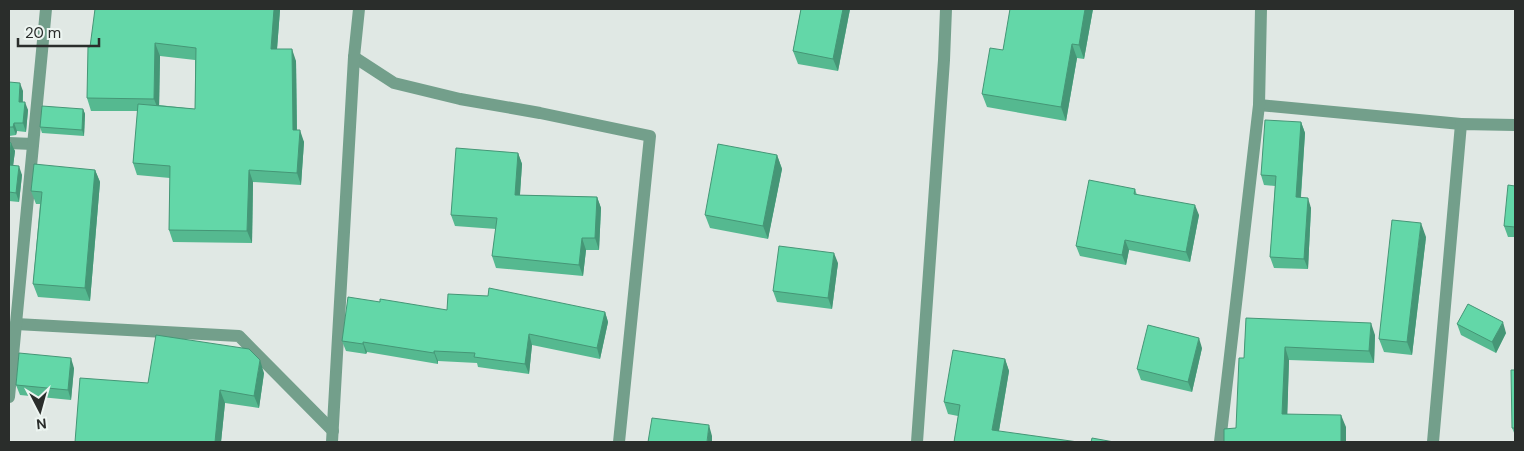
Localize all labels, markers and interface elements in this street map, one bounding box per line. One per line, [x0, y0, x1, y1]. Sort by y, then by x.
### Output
scale bar [18, 15, 99, 47]
text: 20 m [25, 23, 61, 43]
north arrow [15, 386, 65, 436]
text: N [35, 414, 47, 433]

